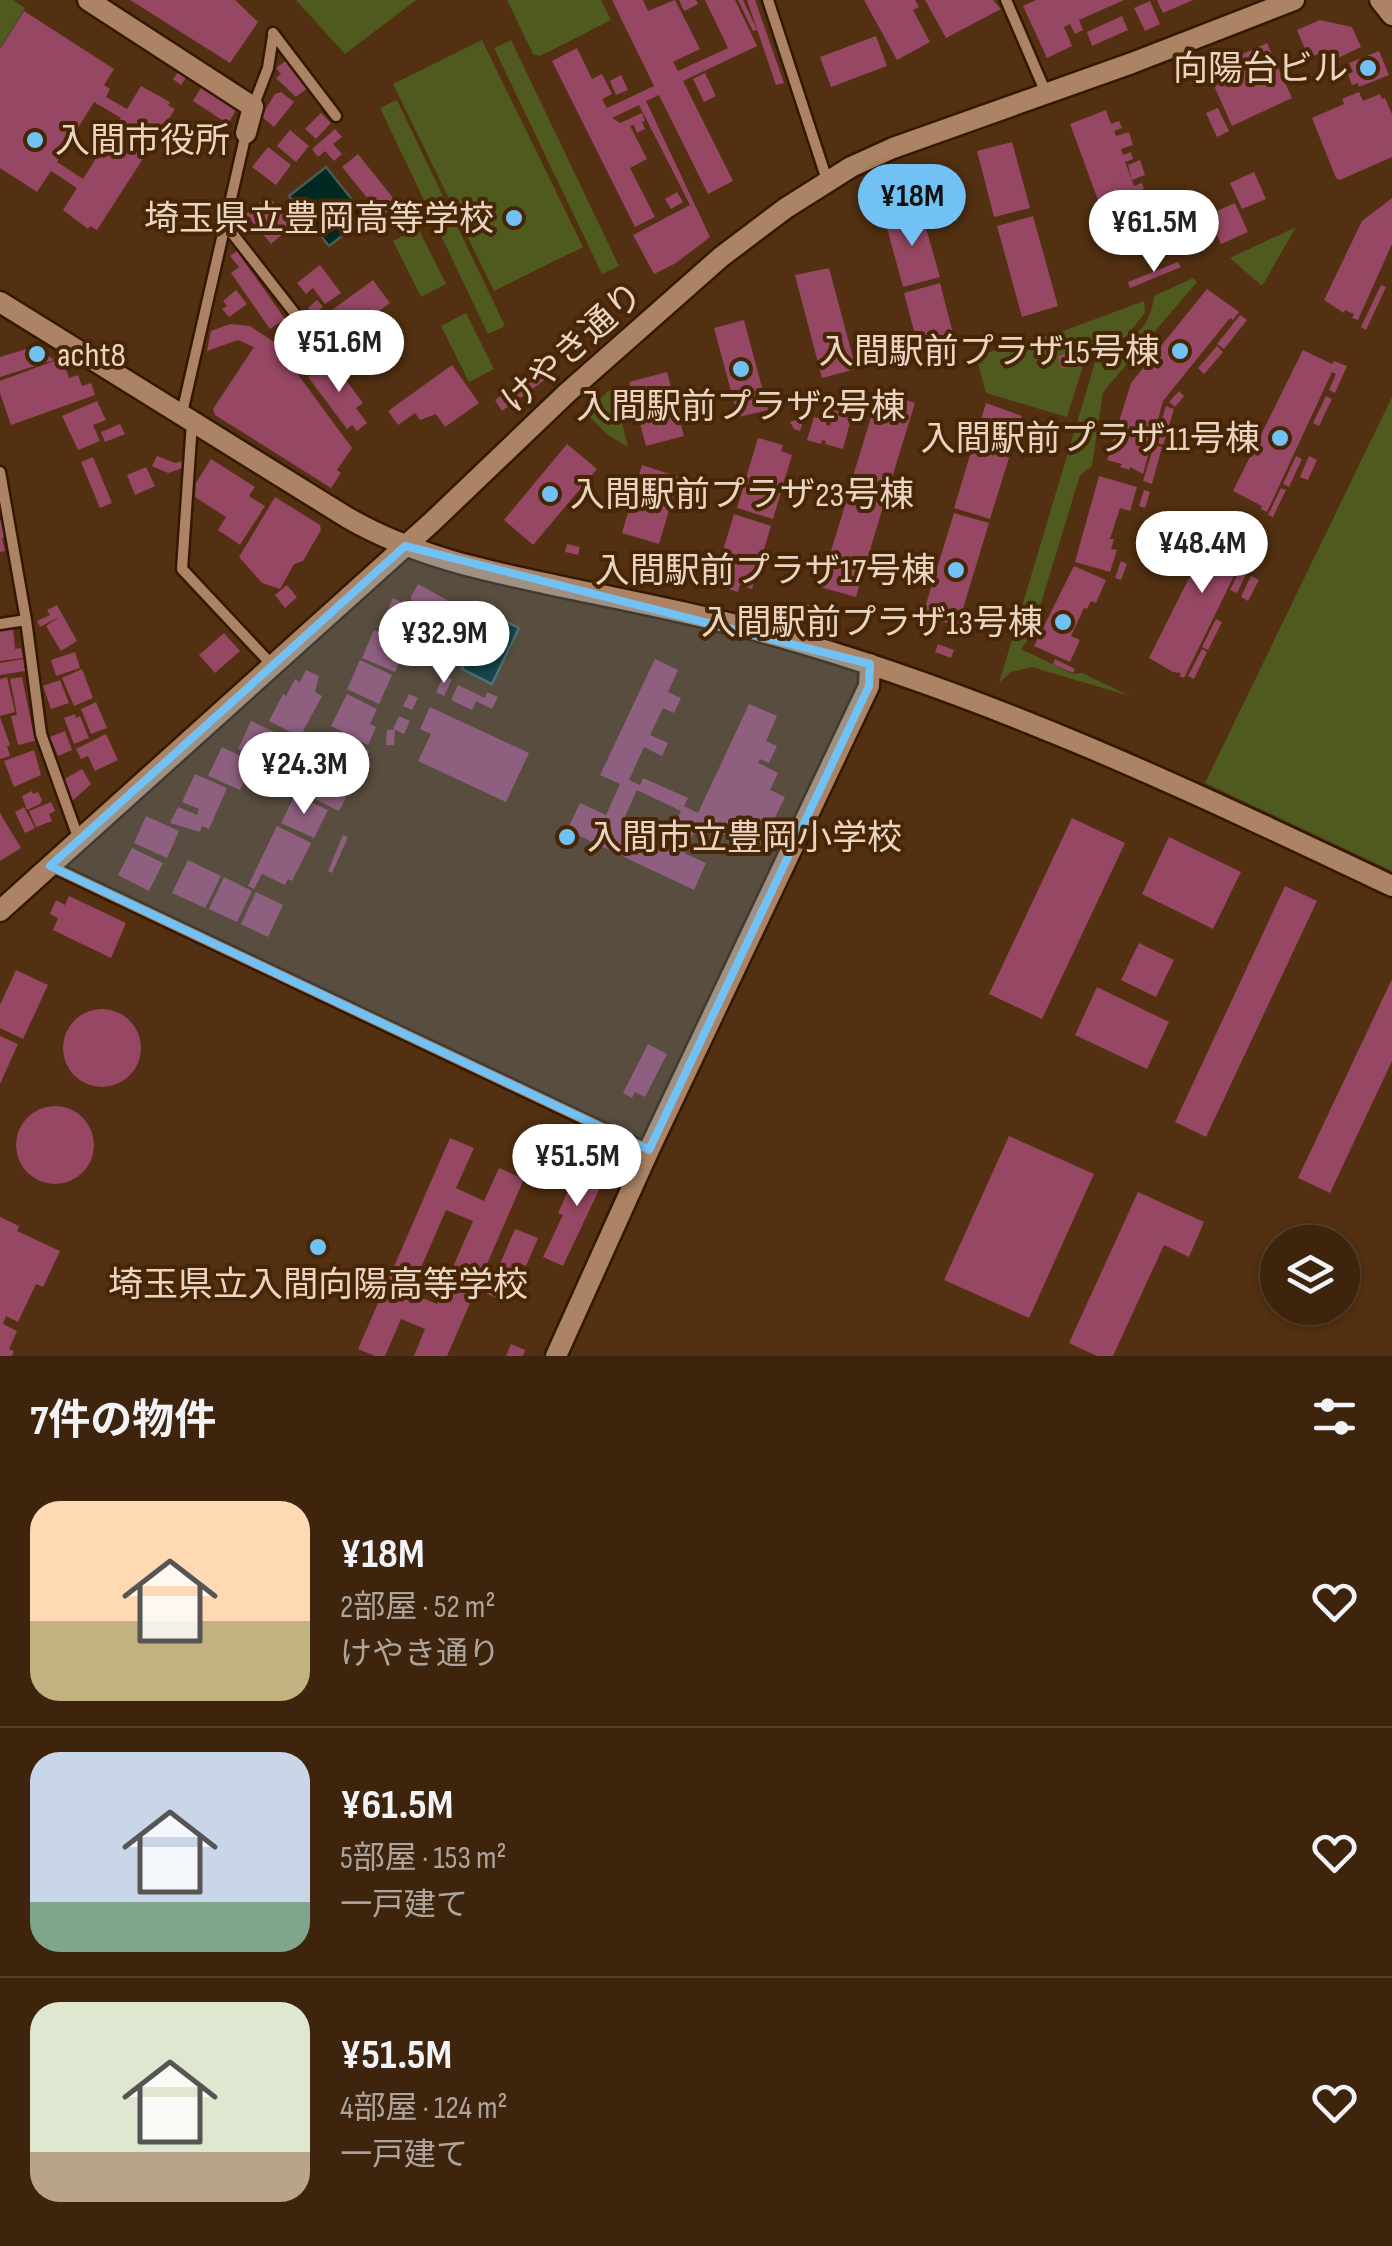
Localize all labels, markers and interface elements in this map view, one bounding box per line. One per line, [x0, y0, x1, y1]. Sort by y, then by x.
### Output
place label: 向陽台ビル [1173, 48, 1348, 91]
marker: 向陽台ビル [1357, 57, 1379, 79]
place label: 入間市役所 [55, 120, 230, 163]
marker: 入間市役所 [24, 129, 46, 151]
pin: ¥18M [853, 164, 971, 249]
text: ¥18M [880, 177, 944, 216]
pin: ¥61.5M [1073, 190, 1235, 275]
place label: 埼玉県立豊岡高等学校 [144, 198, 494, 241]
text: ¥61.5M [1111, 203, 1197, 242]
marker: 埼玉県立豊岡高等学校 [503, 207, 525, 229]
street label: けやき通り [494, 274, 652, 423]
pin: ¥51.6M [258, 310, 420, 395]
text: ¥51.6M [296, 323, 382, 362]
place label: 入間駅前プラザ15号棟 [819, 331, 1160, 374]
place label: acht8 [57, 334, 126, 377]
marker: 入間駅前プラザ15号棟 [1169, 340, 1191, 362]
marker: acht8 [26, 343, 48, 365]
marker: 入間駅前プラザ2号棟 [730, 358, 752, 380]
place label: 入間駅前プラザ2号棟 [576, 386, 906, 429]
place label: 入間駅前プラザ11号棟 [920, 418, 1260, 461]
marker: 入間駅前プラザ11号棟 [1269, 427, 1291, 449]
place label: 入間駅前プラザ23号棟 [570, 474, 914, 517]
marker: 入間駅前プラザ23号棟 [539, 483, 561, 505]
pin: ¥48.4M [1121, 511, 1283, 596]
text: ¥48.4M [1158, 524, 1246, 563]
place label: 入間駅前プラザ17号棟 [595, 550, 936, 593]
marker: 入間駅前プラザ17号棟 [945, 559, 967, 581]
pin: ¥32.9M [363, 601, 525, 686]
place label: 入間駅前プラザ13号棟 [701, 602, 1043, 645]
marker: 入間駅前プラザ13号棟 [1052, 611, 1074, 633]
text: ¥32.9M [400, 614, 488, 653]
pin: ¥24.3M [223, 732, 385, 817]
text: ¥24.3M [260, 745, 348, 784]
place label: 入間市立豊岡小学校 [587, 817, 902, 860]
marker: 入間市立豊岡小学校 [556, 826, 578, 848]
pin: ¥51.5M [496, 1124, 658, 1209]
text: ¥51.5M [534, 1137, 620, 1176]
map controls [1260, 1225, 1360, 1325]
button: layers [1260, 1225, 1360, 1325]
marker: 埼玉県立入間向陽高等学校 [307, 1236, 329, 1258]
place label: 埼玉県立入間向陽高等学校 [108, 1264, 528, 1307]
icon: filters [1307, 1389, 1362, 1444]
text: 7件の物件 [30, 1396, 216, 1447]
text: ¥18M [340, 1529, 424, 1580]
icon: home [110, 1541, 230, 1661]
icon: heart [1307, 1574, 1362, 1629]
text: 2部屋 · 52 m² [340, 1588, 495, 1627]
text: けやき通り [340, 1635, 500, 1674]
text: ¥61.5M [340, 1780, 453, 1831]
icon: home [110, 1792, 230, 1912]
icon: heart [1307, 1825, 1362, 1880]
text: 5部屋 · 153 m² [340, 1839, 506, 1878]
text: 一戸建て [340, 1886, 468, 1925]
text: ¥51.5M [340, 2030, 452, 2081]
icon: home [110, 2042, 230, 2162]
icon: heart [1307, 2075, 1362, 2130]
text: 4部屋 · 124 m² [340, 2089, 507, 2128]
text: 一戸建て [340, 2136, 468, 2175]

